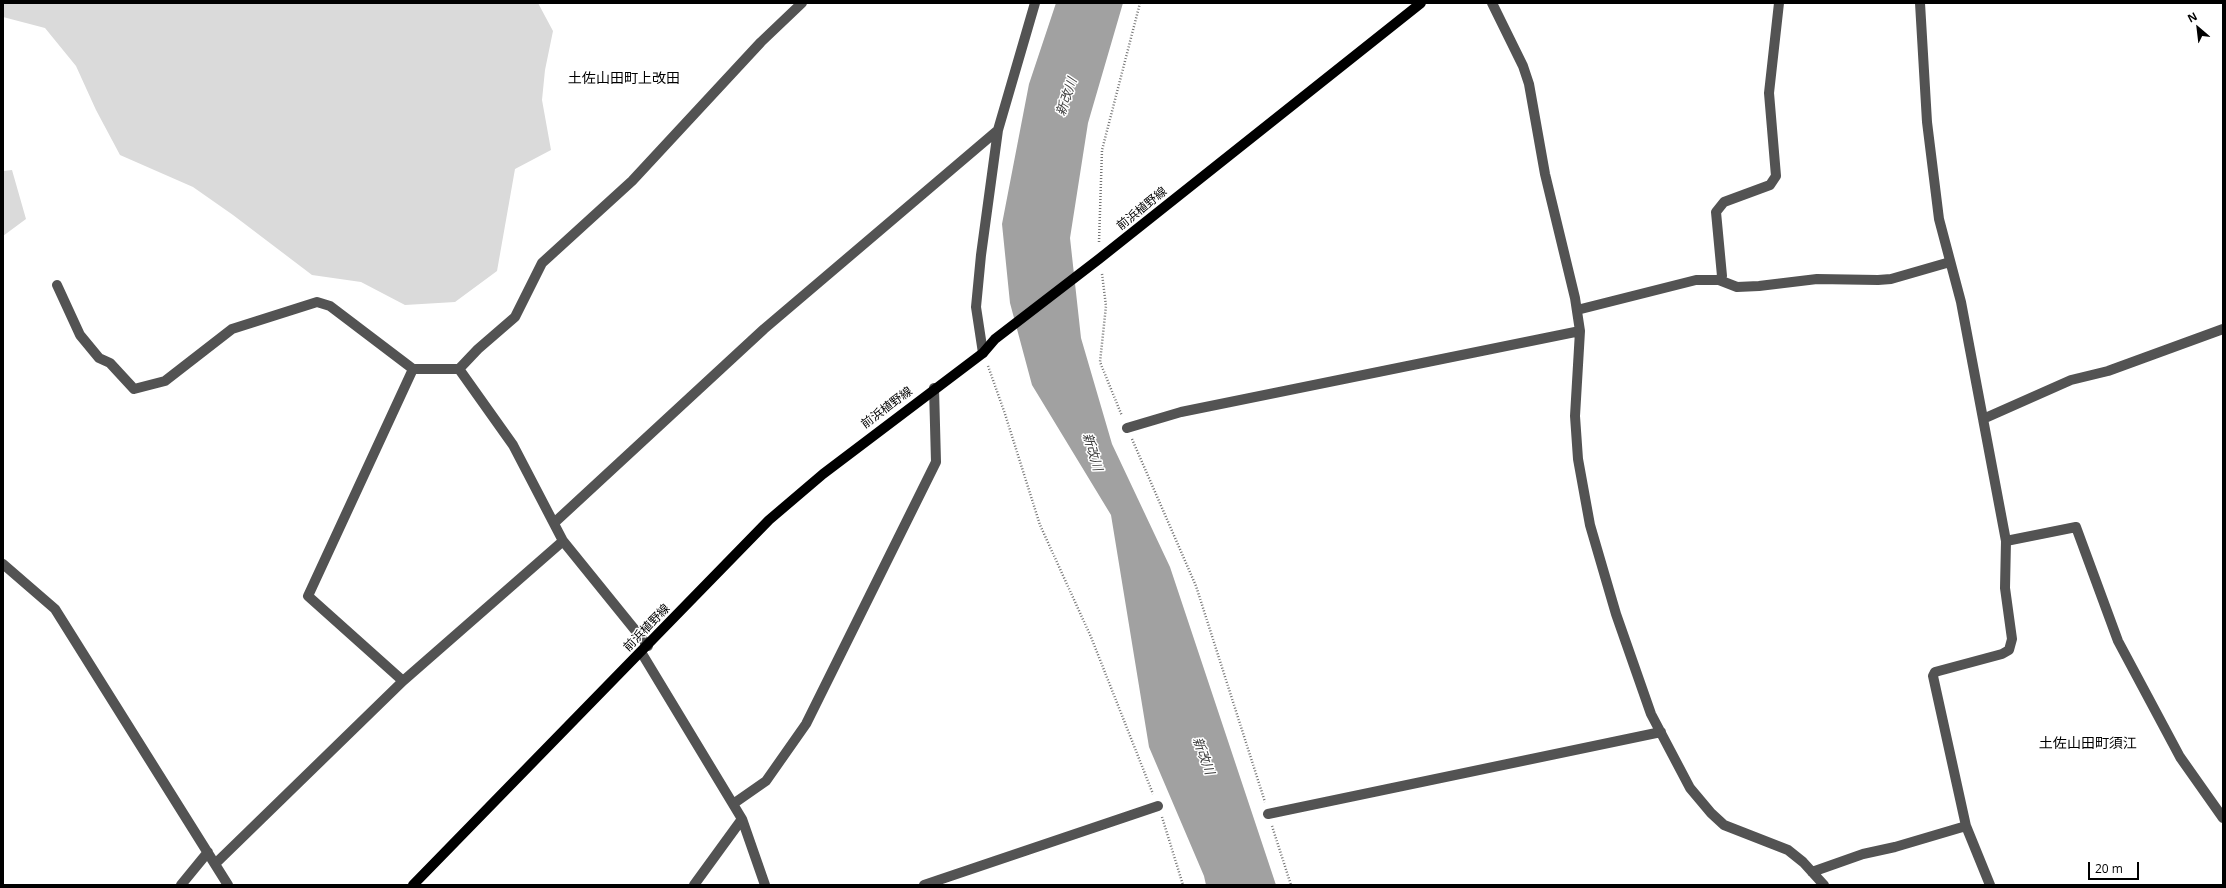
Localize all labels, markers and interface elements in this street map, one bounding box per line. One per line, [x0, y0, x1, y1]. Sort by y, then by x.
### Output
north arrow [2178, 8, 2218, 48]
text: N [2185, 8, 2200, 26]
district label: 土佐山田町上改田 [568, 71, 680, 87]
water label: 新改川 [1053, 76, 1081, 118]
street label: 前浜植野線 [1114, 185, 1170, 233]
street label: 前浜植野線 [859, 384, 915, 432]
water label: 新改川 [1079, 431, 1105, 473]
street label: 前浜植野線 [621, 601, 673, 655]
water label: 新改川 [1189, 735, 1217, 777]
district label: 土佐山田町須江 [2039, 736, 2137, 752]
scale bar [2090, 854, 2141, 880]
text: 20 m [2095, 860, 2123, 877]

